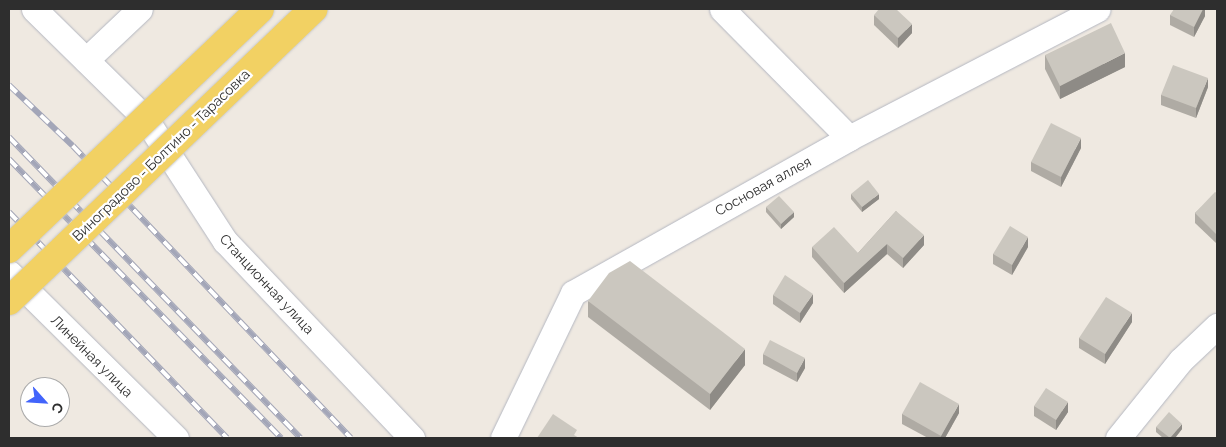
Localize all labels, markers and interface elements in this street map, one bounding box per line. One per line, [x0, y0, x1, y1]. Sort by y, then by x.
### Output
street label: Виноградово - Болтино - Тарасовка [69, 65, 253, 245]
street label: Сосновая аллея [712, 153, 814, 219]
street label: Станционная улица [216, 230, 318, 338]
street label: Линейная улица [47, 311, 137, 401]
north arrow [20, 377, 70, 427]
text: С [48, 400, 67, 416]

